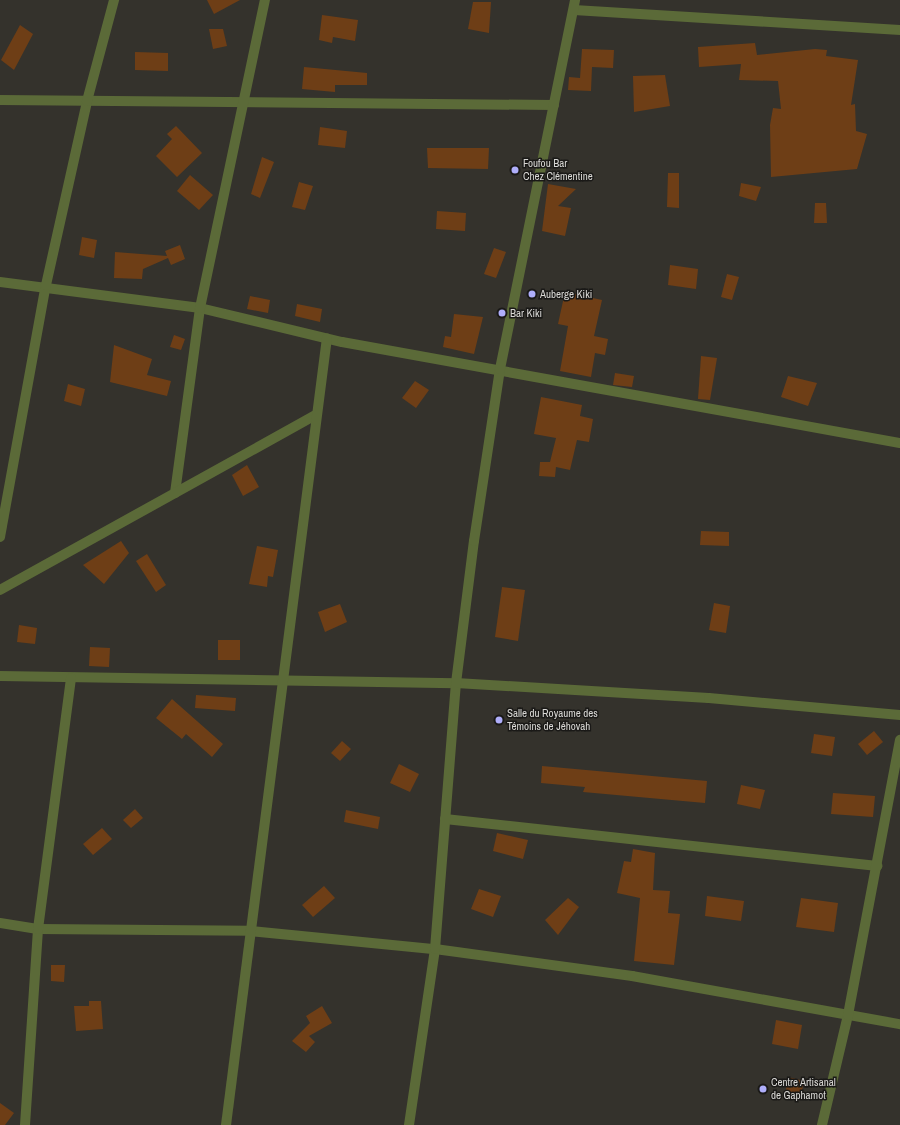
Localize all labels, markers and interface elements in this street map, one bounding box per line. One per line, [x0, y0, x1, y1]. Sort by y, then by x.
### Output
place label: Foufou Bar Chez Clémentine [523, 157, 593, 183]
marker: Foufou Bar Chez Clémentine [510, 165, 520, 175]
place label: Auberge Kiki [540, 287, 592, 301]
marker: Auberge Kiki [527, 289, 537, 299]
place label: Bar Kiki [510, 306, 542, 320]
marker: Bar Kiki [497, 308, 507, 318]
place label: Salle du Royaume des Témoins de Jéhovah [507, 707, 598, 733]
marker: Salle du Royaume des Témoins de Jéhovah [494, 715, 504, 725]
place label: Centre Artisanal de Gaphamot [771, 1076, 836, 1102]
marker: Centre Artisanal de Gaphamot [758, 1084, 768, 1094]

